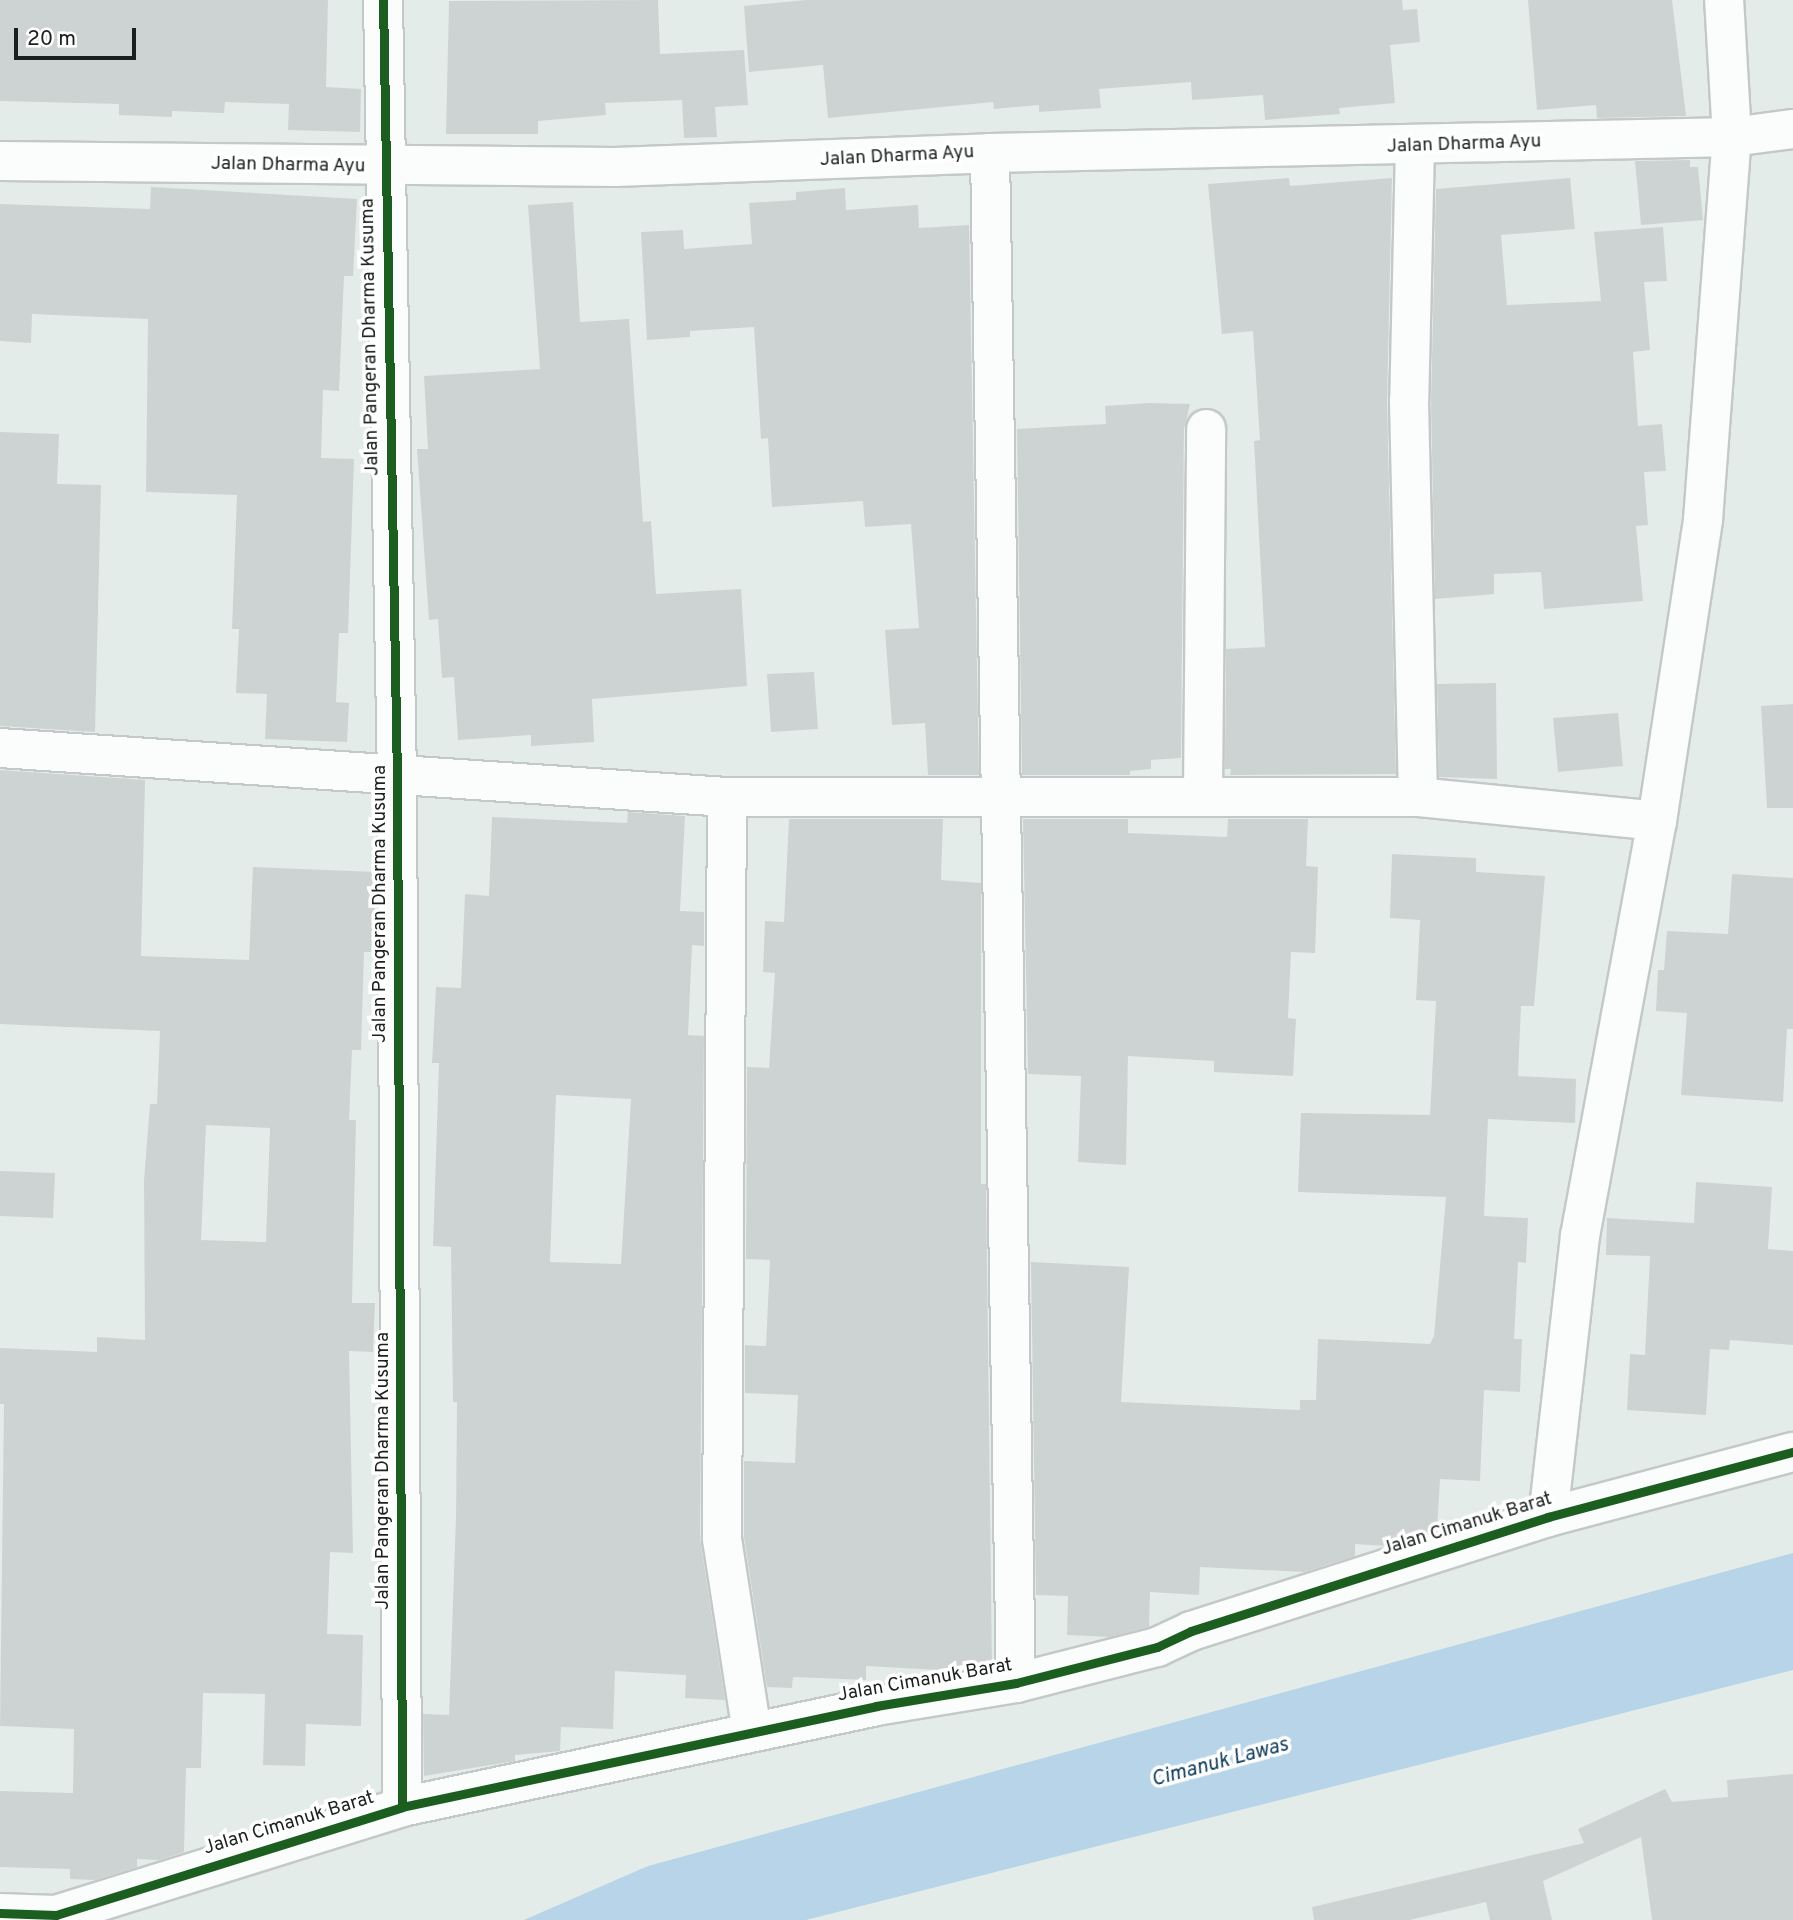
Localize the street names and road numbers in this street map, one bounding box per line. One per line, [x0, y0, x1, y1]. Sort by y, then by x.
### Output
street label: Jalan Dharma Ayu [1386, 131, 1542, 159]
street label: Jalan Dharma Ayu [819, 142, 975, 172]
street label: Jalan Dharma Ayu [210, 153, 366, 179]
street label: Jalan Pangeran Dharma Kusuma [357, 198, 385, 476]
street label: Jalan Pangeran Dharma Kusuma [370, 765, 392, 1043]
street label: Jalan Pangeran Dharma Kusuma [373, 1332, 395, 1610]
street label: Jalan Cimanuk Barat [1379, 1488, 1555, 1562]
street label: Jalan Cimanuk Barat [836, 1654, 1014, 1708]
street label: Jalan Cimanuk Barat [201, 1787, 377, 1861]

